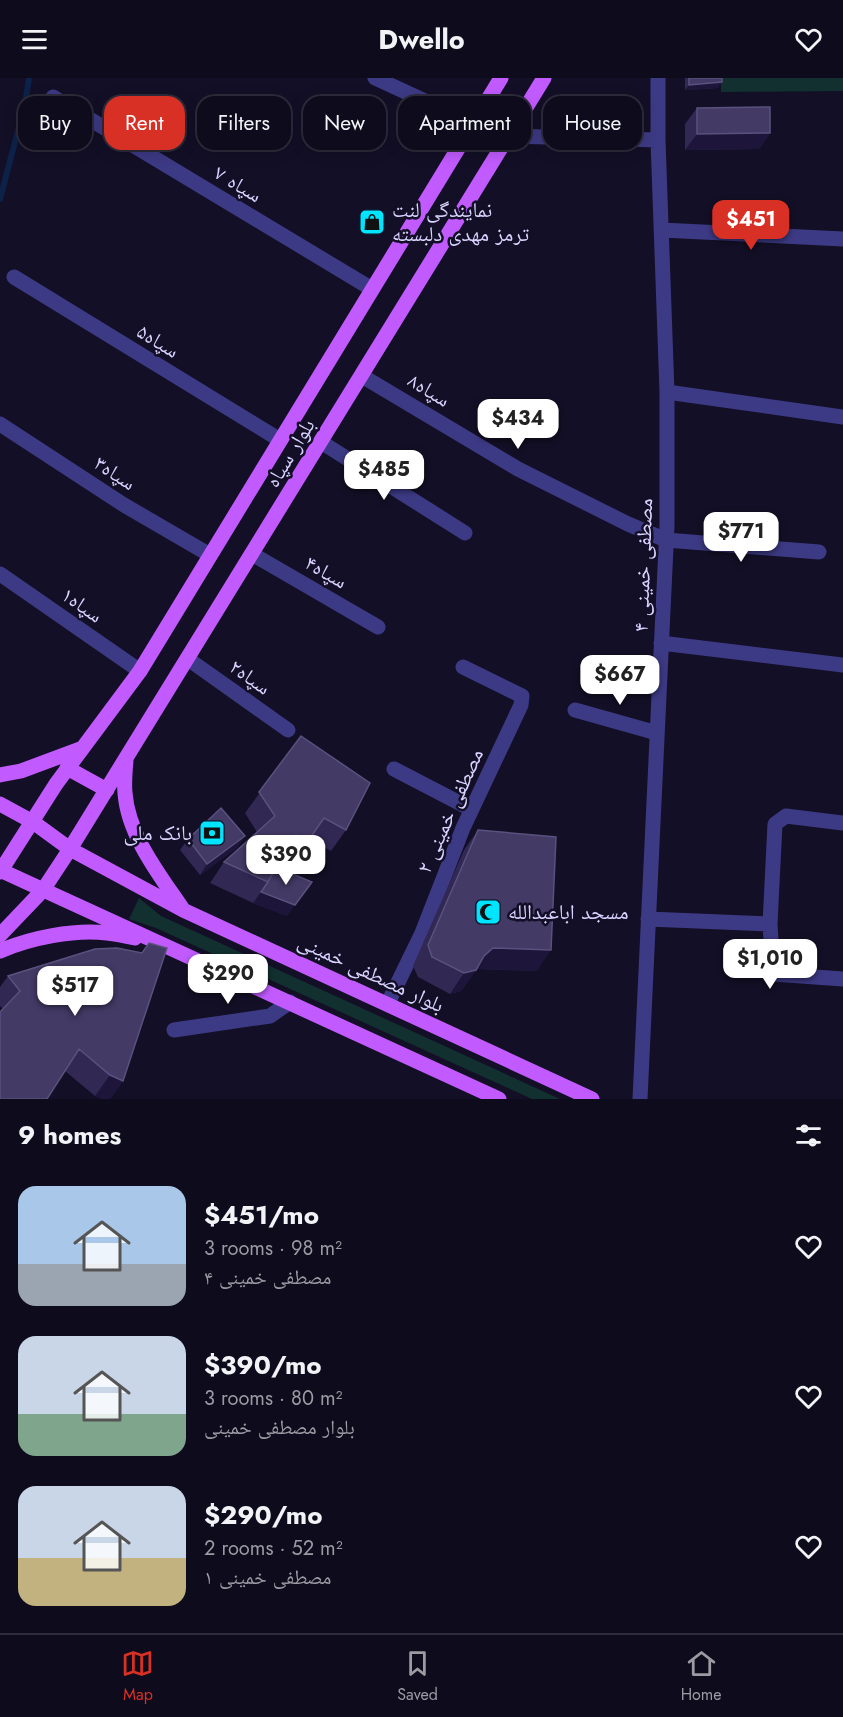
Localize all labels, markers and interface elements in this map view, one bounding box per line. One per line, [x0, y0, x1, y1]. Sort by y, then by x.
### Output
text: Dwello [378, 20, 465, 59]
icon: menu [18, 23, 51, 56]
icon: heart [792, 23, 825, 56]
chip: Buy [18, 96, 92, 150]
chip: Rent [104, 96, 185, 150]
chip: Filters [197, 96, 291, 150]
chip: New [303, 96, 386, 150]
chip: Apartment [398, 96, 531, 150]
chip: House [543, 96, 642, 150]
street label: سپاه ۷ [208, 158, 268, 210]
place label: نمایندگی لنت ترمز مهدی دلبسته [392, 195, 529, 249]
pin: $451 [715, 200, 787, 251]
text: $451 [726, 205, 776, 234]
shop icon: نمایندگی لنت ترمز مهدی دلبسته [357, 207, 387, 237]
street label: سپاه۵ [131, 317, 185, 365]
street label: سپاه۸ [402, 366, 456, 414]
pin: $434 [482, 399, 554, 450]
text: $434 [492, 404, 544, 433]
street label: بلوار سپاه [258, 413, 322, 493]
street label: سپاه۳ [88, 448, 142, 498]
pin: $485 [348, 450, 420, 501]
text: $485 [358, 455, 410, 484]
street label: مصطفی خمینی ۴ [626, 498, 660, 632]
pin: $771 [705, 512, 777, 563]
text: $771 [718, 517, 764, 546]
street label: سپاه۴ [299, 548, 353, 596]
street label: سپاه۱ [55, 580, 109, 630]
street label: سپاه۲ [223, 652, 277, 702]
pin: $667 [584, 655, 656, 706]
text: $667 [594, 660, 646, 689]
street label: مصطفی خمینی ۲ [409, 744, 491, 878]
place label: بانک ملی [123, 818, 192, 848]
bank icon: بانک ملی [197, 818, 227, 848]
pin: $390 [250, 835, 322, 886]
text: $390 [260, 840, 312, 869]
mosque icon: مسجد اباعبدالله [473, 897, 503, 927]
place label: مسجد اباعبدالله [508, 897, 629, 927]
street label: بلوار مصطفی خمینی [293, 926, 449, 1020]
pin: $1,010 [721, 939, 819, 990]
text: $1,010 [737, 944, 803, 973]
pin: $290 [192, 954, 264, 1005]
text: $290 [202, 959, 254, 988]
pin: $517 [39, 966, 111, 1017]
text: $517 [51, 971, 99, 1000]
text: 9 homes [18, 1116, 121, 1154]
icon: filters [792, 1119, 825, 1152]
text: $451/mo [204, 1196, 319, 1234]
icon: home [66, 1210, 138, 1282]
icon: heart [792, 1230, 825, 1263]
text: 3 rooms · 98 m² [204, 1234, 342, 1263]
text: مصطفی خمینی ۴ [204, 1263, 331, 1292]
text: $390/mo [204, 1346, 322, 1384]
icon: home [66, 1360, 138, 1432]
icon: heart [792, 1380, 825, 1413]
text: 3 rooms · 80 m² [204, 1384, 342, 1413]
text: بلوار مصطفی خمینی [204, 1413, 355, 1442]
text: $290/mo [204, 1496, 322, 1534]
icon: home [66, 1510, 138, 1582]
icon: heart [792, 1530, 825, 1563]
text: 2 rooms · 52 m² [204, 1534, 343, 1563]
text: مصطفی خمینی ۱ [204, 1563, 331, 1592]
tab: Map [121, 1647, 154, 1706]
tab: Saved [397, 1647, 438, 1706]
tab: Home [681, 1647, 722, 1706]

